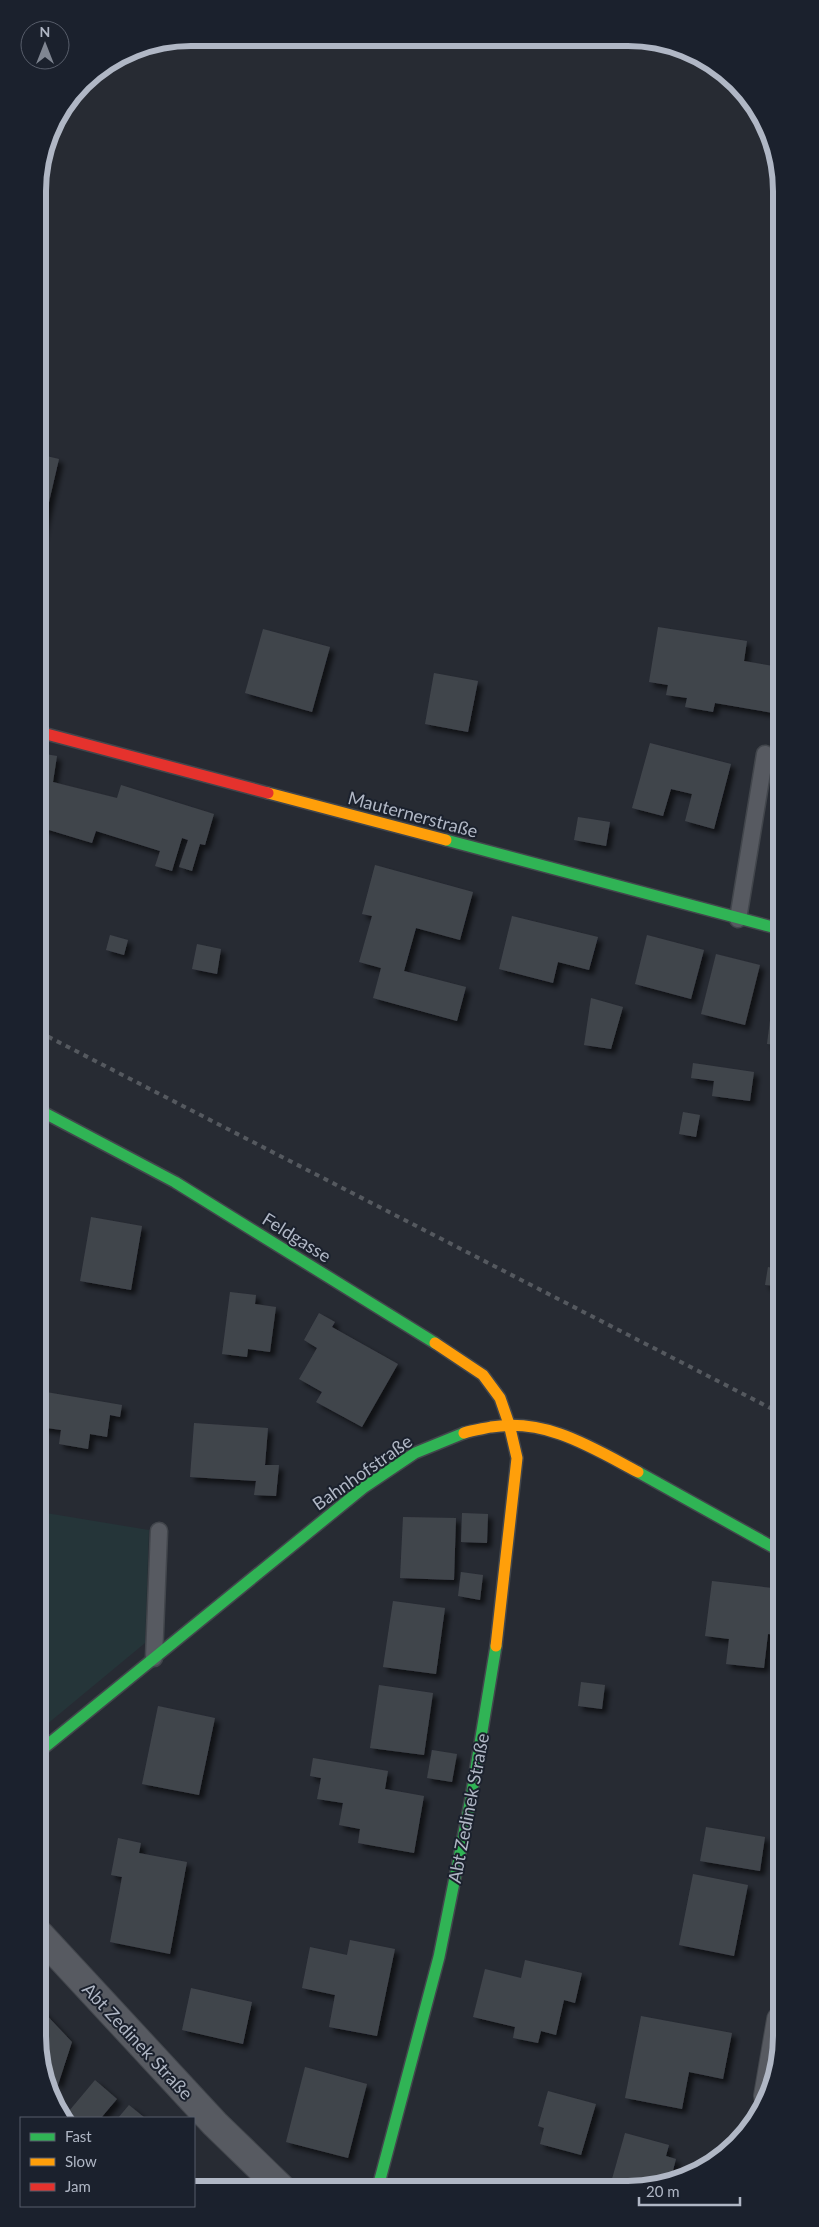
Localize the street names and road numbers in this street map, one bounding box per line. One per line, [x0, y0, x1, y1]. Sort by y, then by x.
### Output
street label: Mauternerstraße [346, 786, 480, 842]
street label: Feldgasse [259, 1207, 335, 1267]
street label: Bahnhofstraße [308, 1430, 416, 1514]
street label: Abt Zedinek Straße [443, 1731, 493, 1885]
street label: Abt Zedinek Straße [78, 1978, 198, 2104]

